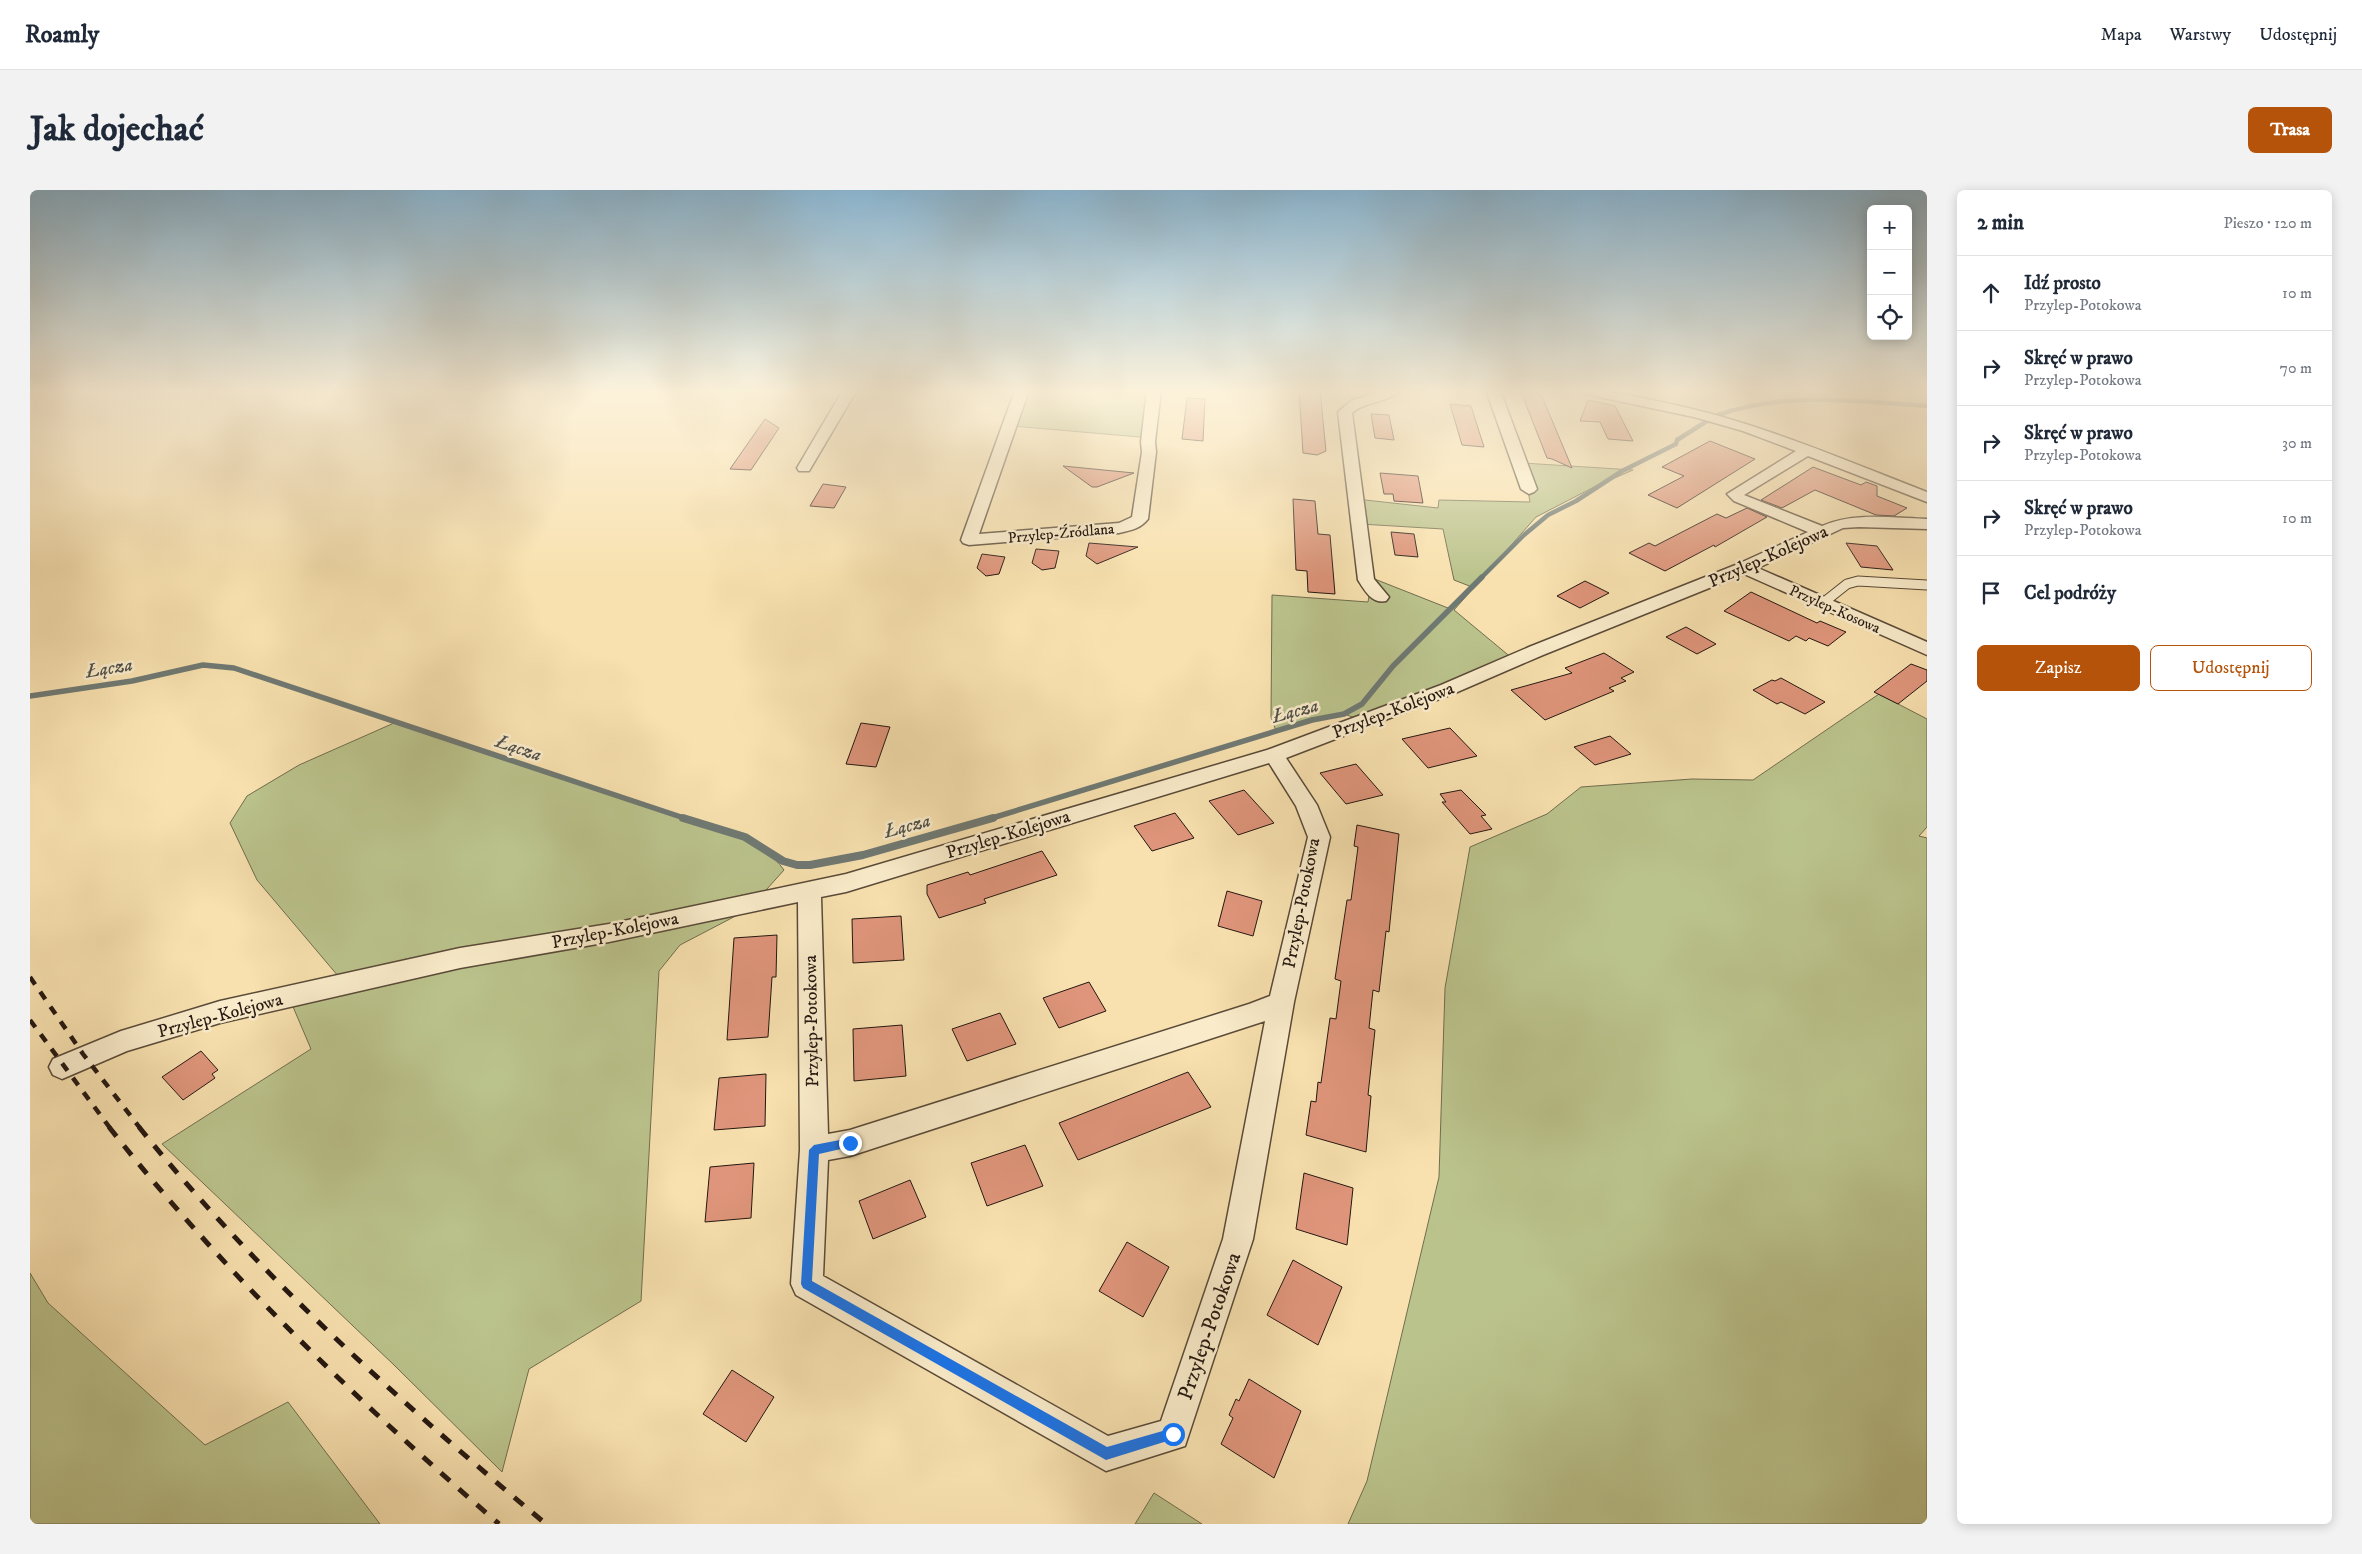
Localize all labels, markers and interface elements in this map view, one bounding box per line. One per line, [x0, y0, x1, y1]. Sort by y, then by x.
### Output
text: Roamly [25, 20, 99, 50]
text: Mapa [2101, 24, 2142, 46]
text: Warstwy [2170, 24, 2231, 46]
text: Udostępnij [2259, 24, 2337, 46]
button: Trasa [2248, 107, 2332, 153]
text: Jak dojechać [30, 108, 204, 152]
map controls [1867, 205, 1912, 340]
button: + [1867, 205, 1912, 250]
text: 2 min [1977, 210, 2024, 236]
text: Pieszo · 120 m [2223, 213, 2312, 233]
button: − [1867, 250, 1912, 295]
text: Idź prosto [2024, 272, 2101, 295]
icon: ahead [1977, 279, 2005, 307]
text: 10 m [2282, 283, 2312, 303]
button: locate [1867, 295, 1912, 340]
text: Przylep-Potokowa [2024, 295, 2142, 315]
text: Skręć w prawo [2024, 347, 2133, 370]
icon: right [1977, 354, 2005, 382]
text: 70 m [2280, 358, 2312, 378]
text: Przylep-Potokowa [2024, 370, 2142, 390]
text: Skręć w prawo [2024, 422, 2133, 445]
icon: right [1977, 429, 2005, 457]
text: 30 m [2282, 433, 2312, 453]
text: Przylep-Potokowa [2024, 445, 2142, 465]
text: Skręć w prawo [2024, 497, 2133, 520]
icon: right [1977, 504, 2005, 532]
text: 10 m [2282, 508, 2312, 528]
street label: Przylep-Źródlana [1007, 518, 1116, 548]
text: Przylep-Potokowa [2024, 520, 2142, 540]
street label: Przylep-Kolejowa [1705, 521, 1832, 593]
icon: arrive [1977, 579, 2005, 607]
street label: Przylep-Kosowa [1786, 581, 1884, 638]
text: Cel podróży [2024, 582, 2116, 605]
button: Zapisz [1977, 645, 2140, 691]
button: Udostępnij [2150, 645, 2312, 691]
water label: Łącza [83, 653, 134, 684]
street label: Przylep-Kolejowa [1329, 678, 1458, 744]
water label: Łącza [1269, 694, 1321, 729]
water label: Łącza [492, 730, 544, 767]
street label: Przylep-Kolejowa [944, 806, 1073, 864]
water label: Łącza [881, 809, 933, 844]
street label: Przylep-Potokowa [1279, 836, 1325, 970]
street label: Przylep-Kolejowa [550, 908, 681, 954]
street label: Przylep-Potokowa [800, 954, 824, 1087]
street label: Przylep-Kolejowa [155, 989, 285, 1043]
route end [839, 1132, 862, 1155]
street label: Przylep-Potokowa [1173, 1249, 1247, 1403]
route start [1162, 1423, 1185, 1446]

